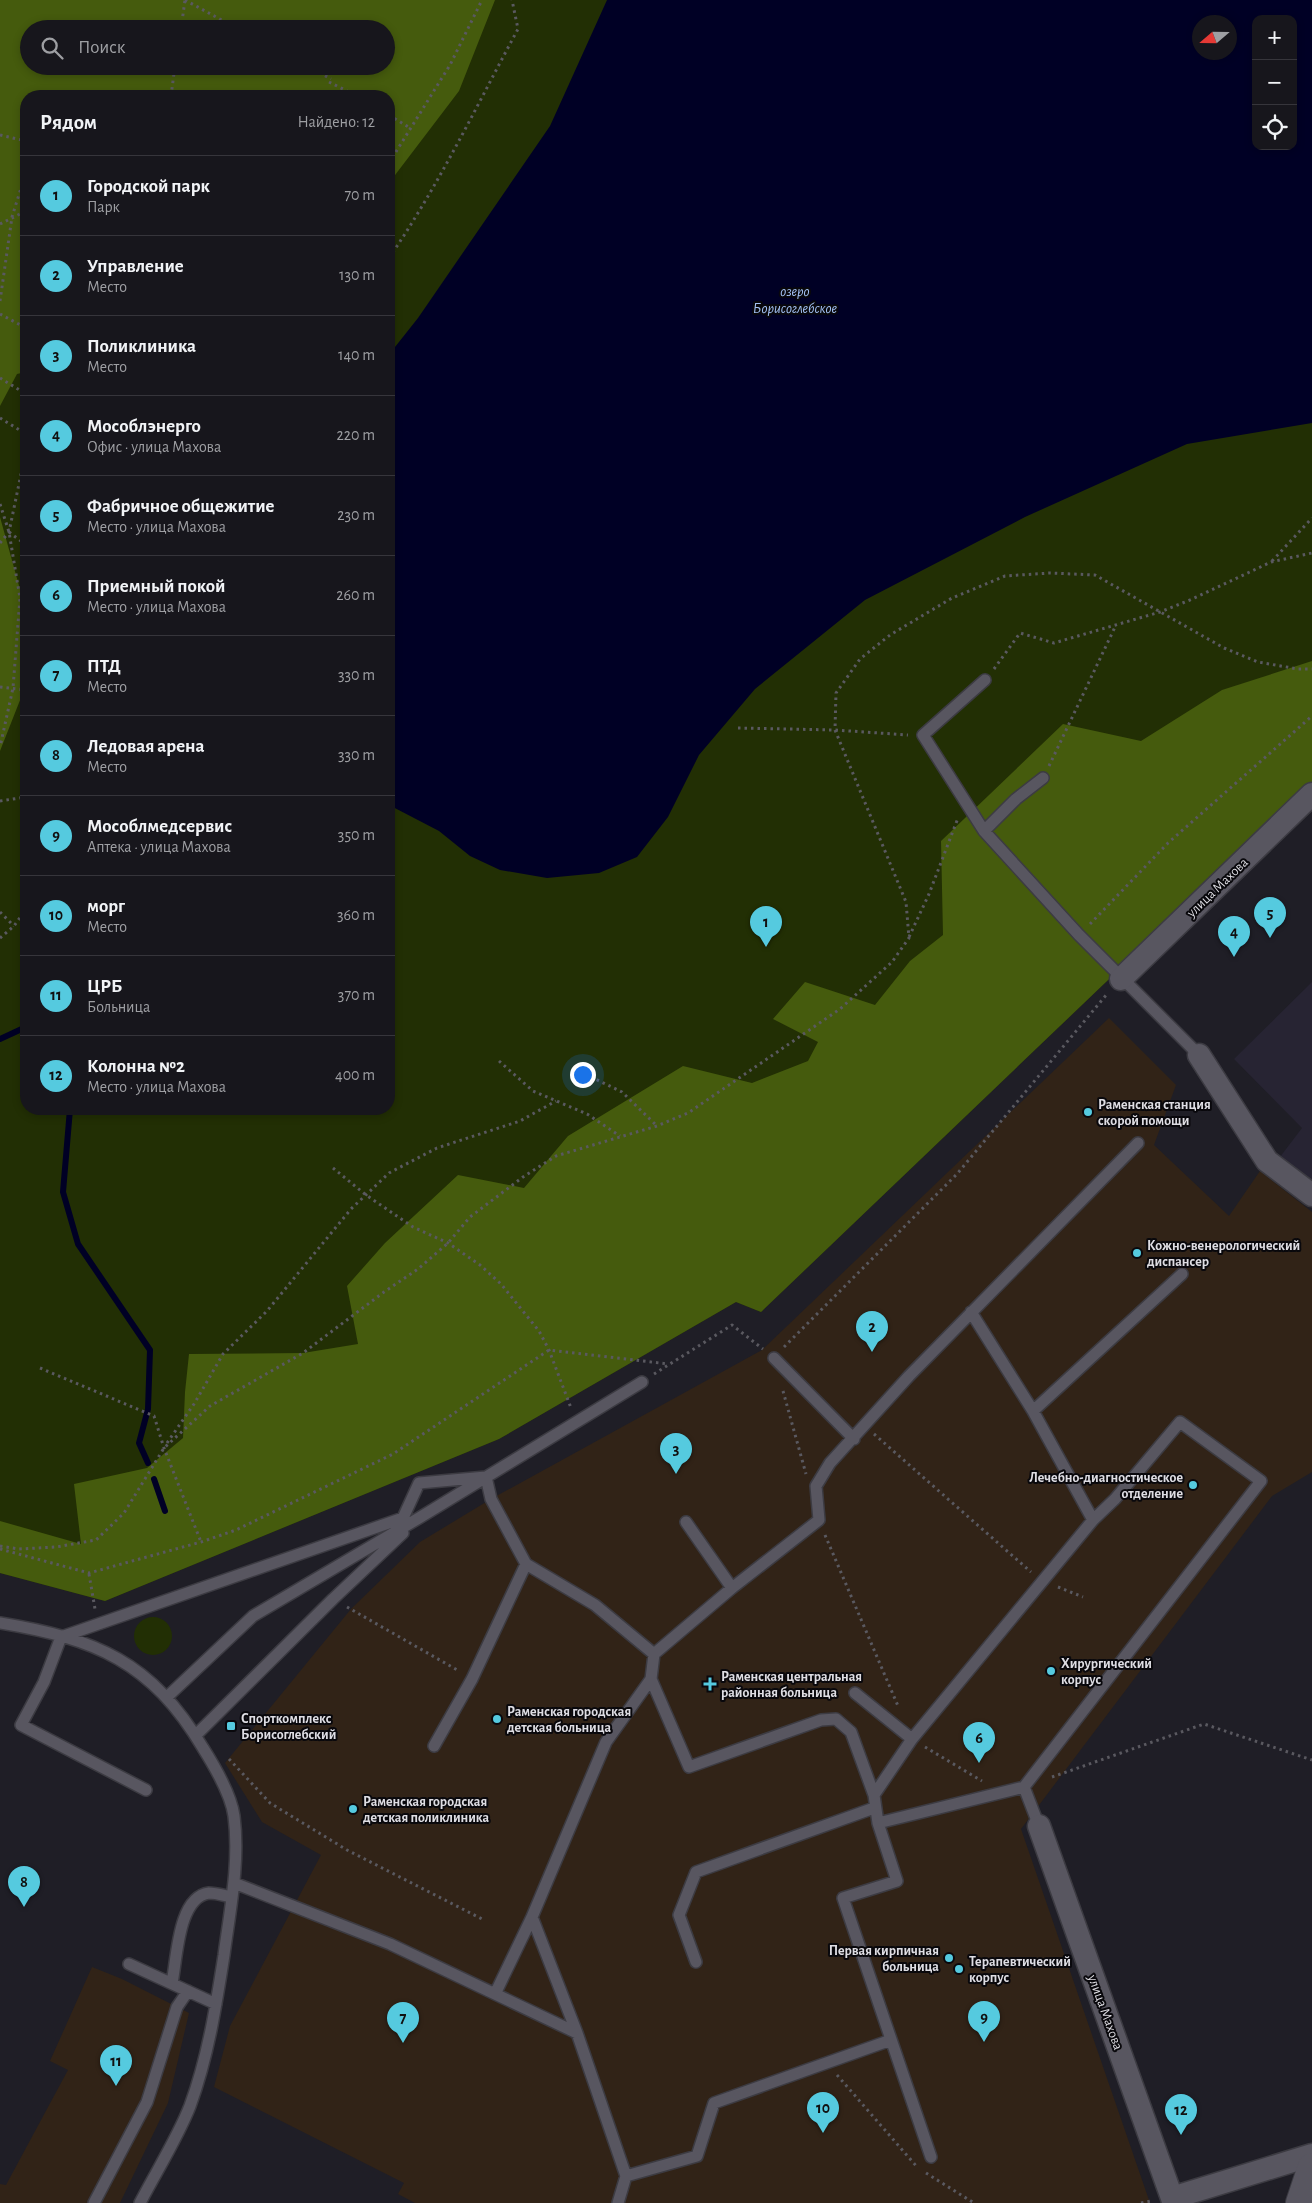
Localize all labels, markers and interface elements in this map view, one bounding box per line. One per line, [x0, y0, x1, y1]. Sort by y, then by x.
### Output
north arrow [1192, 15, 1237, 60]
map controls [1252, 15, 1297, 150]
button: + [1252, 15, 1297, 60]
search box [20, 20, 395, 75]
icon: search [38, 34, 66, 62]
text: Поиск [78, 38, 125, 57]
button: − [1252, 60, 1297, 105]
button: locate [1252, 105, 1297, 150]
text: Рядом [40, 112, 97, 133]
text: Найдено: 12 [298, 114, 375, 130]
text: Городской парк [87, 177, 210, 196]
text: 1 [53, 187, 59, 203]
text: 70 m [344, 187, 375, 203]
text: Парк [87, 199, 120, 215]
text: Управление [87, 257, 184, 276]
text: 2 [52, 267, 60, 283]
text: 130 m [339, 267, 375, 283]
text: Место [87, 279, 127, 295]
water label: озеро Борисоглебское [753, 284, 838, 316]
text: Поликлиника [87, 337, 196, 356]
text: 3 [53, 347, 59, 363]
text: 140 m [338, 347, 375, 363]
text: Место [87, 359, 127, 375]
text: Мособлэнерго [87, 417, 201, 436]
text: 4 [52, 427, 60, 443]
text: 220 m [337, 427, 375, 443]
text: Офис · улица Махова [87, 439, 221, 455]
text: Фабричное общежитие [87, 497, 275, 516]
text: 5 [53, 507, 59, 523]
text: 230 m [337, 507, 375, 523]
text: Место · улица Махова [87, 519, 226, 535]
text: Приемный покой [87, 577, 225, 596]
text: 6 [52, 587, 60, 603]
text: 260 m [336, 587, 375, 603]
text: Место · улица Махова [87, 599, 226, 615]
text: ПТД [87, 657, 121, 676]
text: 7 [53, 667, 59, 683]
text: 330 m [338, 667, 375, 683]
text: Место [87, 679, 127, 695]
text: Ледовая арена [87, 737, 205, 756]
text: 8 [52, 747, 60, 763]
text: 330 m [338, 747, 375, 763]
text: Место [87, 759, 127, 775]
text: Мособлмедсервис [87, 817, 232, 836]
text: 9 [52, 827, 60, 843]
text: 350 m [338, 827, 375, 843]
text: Аптека · улица Махова [87, 839, 231, 855]
street label: улица Махова [1184, 855, 1251, 921]
text: морг [87, 897, 125, 916]
pin: 5 [1254, 897, 1286, 938]
pin: 1 [750, 906, 782, 947]
text: 10 [49, 907, 63, 923]
text: 360 m [337, 907, 375, 923]
pin: 4 [1218, 916, 1250, 957]
text: Место [87, 919, 127, 935]
text: ЦРБ [87, 977, 122, 996]
text: 11 [50, 987, 62, 1003]
text: 370 m [338, 987, 375, 1003]
text: Больница [87, 999, 150, 1015]
text: Колонна №2 [87, 1057, 185, 1076]
your location [570, 1062, 596, 1088]
text: 12 [49, 1067, 63, 1083]
text: 400 m [335, 1067, 375, 1083]
text: Место · улица Махова [87, 1079, 226, 1095]
place label: Раменская станция скорой помощи [1098, 1098, 1211, 1128]
marker: Раменская станция скорой помощи [1082, 1106, 1094, 1118]
place label: Кожно-венерологический диспансер [1147, 1239, 1300, 1269]
marker: Кожно-венерологический диспансер [1131, 1247, 1143, 1259]
pin: 2 [856, 1311, 888, 1352]
pin: 3 [660, 1433, 692, 1474]
place label: Лечебно-диагностическое отделение [1029, 1471, 1183, 1501]
marker: Лечебно-диагностическое отделение [1187, 1479, 1199, 1491]
place label: Хирургический корпус [1061, 1657, 1152, 1687]
marker: Хирургический корпус [1045, 1665, 1057, 1677]
place label: Раменская центральная районная больница [721, 1670, 862, 1700]
marker: Раменская центральная районная больница [703, 1677, 717, 1691]
place label: Раменская городская детская больница [507, 1705, 631, 1735]
place label: Спорткомплекс Борисоглебский [241, 1712, 336, 1742]
marker: Раменская городская детская больница [491, 1713, 503, 1725]
marker: Спорткомплекс Борисоглебский [225, 1720, 237, 1732]
pin: 6 [963, 1722, 995, 1763]
place label: Раменская городская детская поликлиника [363, 1795, 490, 1825]
marker: Раменская городская детская поликлиника [347, 1803, 359, 1815]
pin: 8 [8, 1866, 40, 1907]
place label: Первая кирпичная больница [829, 1944, 939, 1974]
marker: Первая кирпичная больница [943, 1952, 955, 1964]
place label: Терапевтический корпус [969, 1955, 1071, 1985]
marker: Терапевтический корпус [953, 1963, 965, 1975]
street label: улица Махова [1085, 1972, 1125, 2052]
pin: 9 [968, 2001, 1000, 2042]
pin: 7 [387, 2002, 419, 2043]
pin: 11 [100, 2045, 132, 2086]
pin: 10 [807, 2092, 839, 2133]
pin: 12 [1165, 2094, 1197, 2135]

